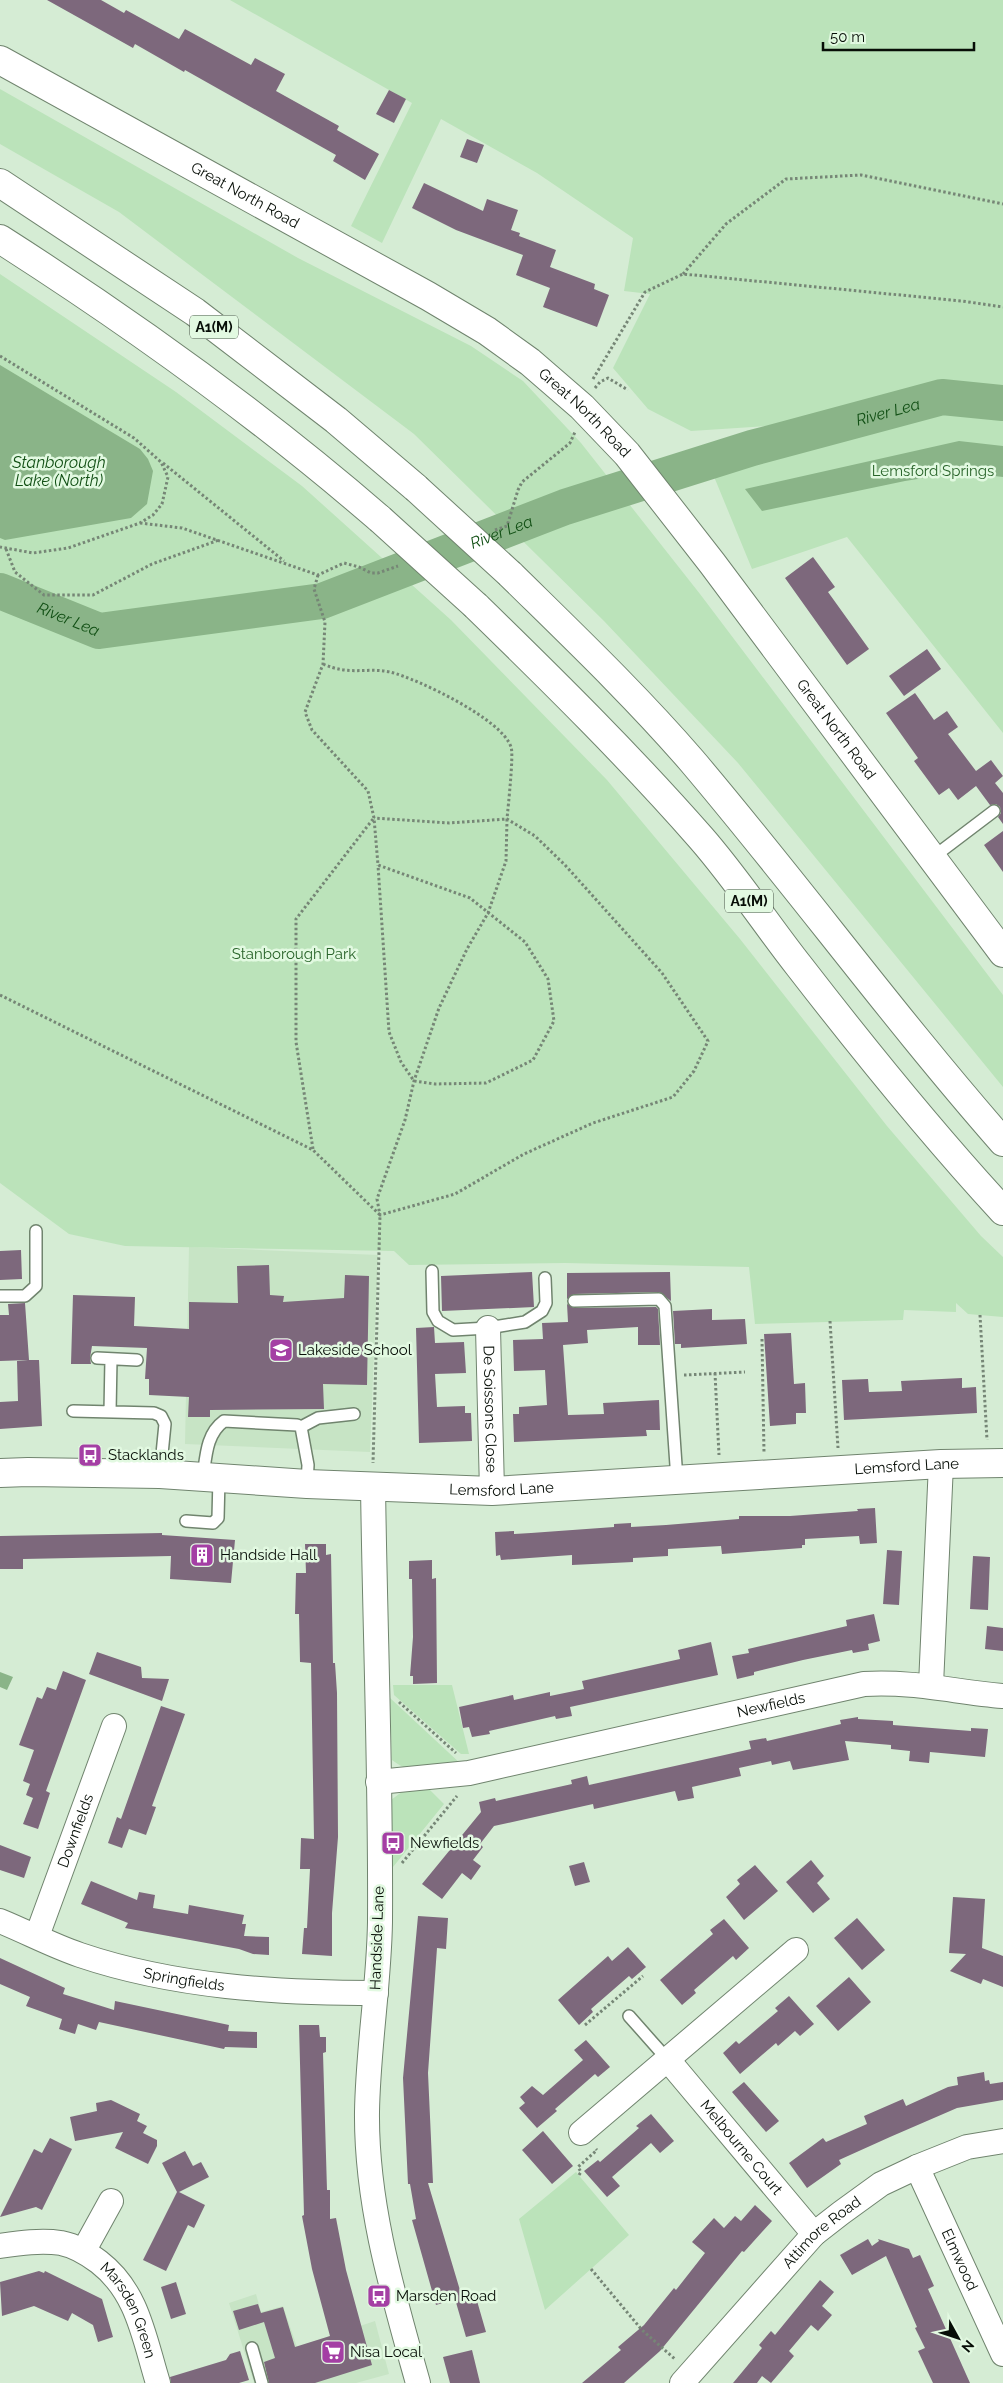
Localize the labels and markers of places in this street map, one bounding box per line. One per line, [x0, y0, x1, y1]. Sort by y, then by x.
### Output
school or university icon: Lakeside School [268, 1337, 294, 1363]
place label: Lakeside School [298, 1341, 413, 1359]
bus stop icon: Stacklands [77, 1442, 103, 1468]
place label: Stacklands [108, 1446, 184, 1464]
building icon: Handside Hall [189, 1542, 215, 1568]
place label: Handside Hall [220, 1546, 318, 1564]
bus stop icon: Newfields [380, 1830, 406, 1856]
place label: Newfields [410, 1834, 479, 1852]
bus stop icon: Marsden Road [366, 2283, 392, 2309]
place label: Marsden Road [396, 2287, 496, 2305]
supermarket icon: Nisa Local [320, 2339, 346, 2365]
place label: Nisa Local [350, 2343, 423, 2361]

